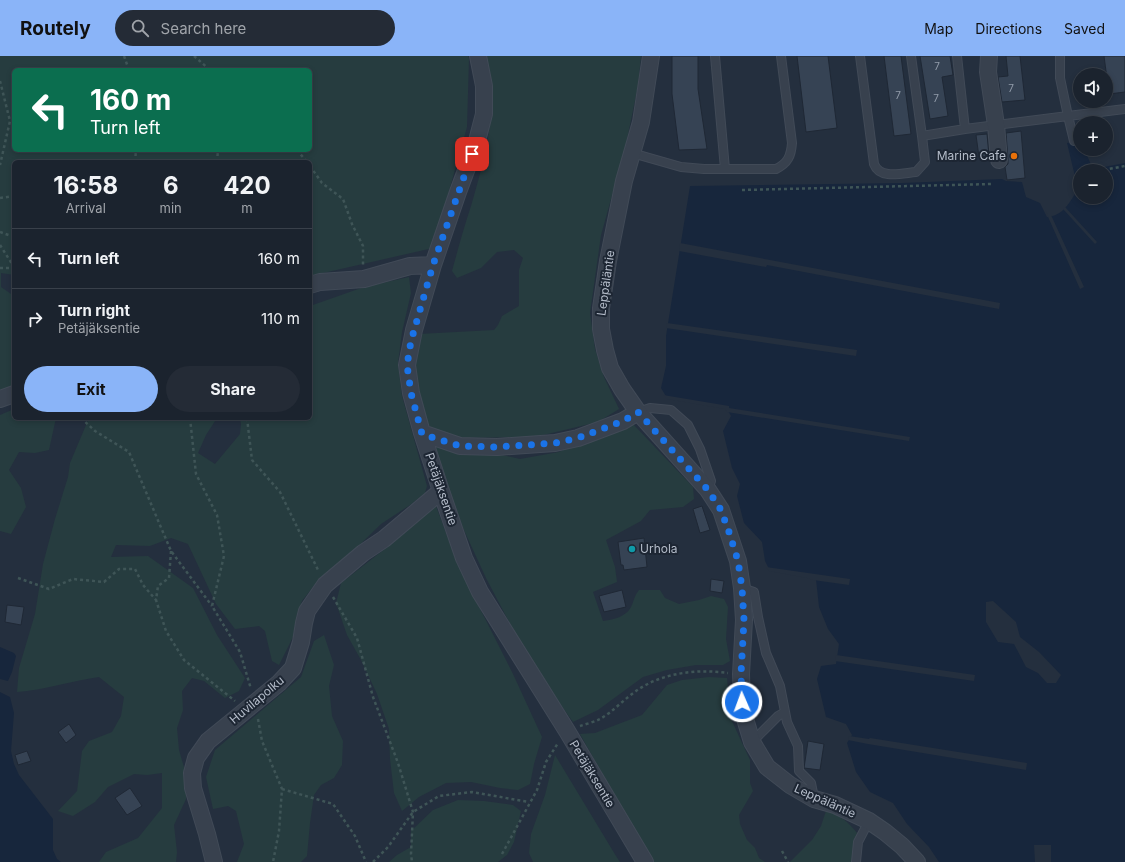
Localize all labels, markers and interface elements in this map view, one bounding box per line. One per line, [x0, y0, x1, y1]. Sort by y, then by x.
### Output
search box [115, 10, 395, 46]
text: Routely [20, 17, 91, 40]
icon: search [129, 17, 151, 39]
text: Search here [161, 19, 246, 38]
text: Map [924, 20, 953, 37]
text: Directions [975, 20, 1042, 37]
text: Saved [1064, 20, 1105, 37]
house number: 7 [934, 60, 940, 72]
map controls [1073, 68, 1113, 204]
button: sound [1073, 68, 1113, 108]
house number: 7 [1008, 82, 1014, 94]
text: 160 m [90, 83, 171, 117]
icon: left [24, 84, 76, 136]
house number: 7 [895, 89, 901, 101]
house number: 7 [933, 92, 939, 104]
button: + [1073, 116, 1113, 156]
text: Turn left [90, 117, 160, 138]
pin [455, 137, 489, 171]
icon: arrive [461, 143, 483, 165]
place label: Marine Cafe [937, 148, 1006, 163]
marker: Marine Cafe [1009, 151, 1019, 161]
button: − [1073, 164, 1113, 204]
text: 16:58 [53, 171, 118, 200]
text: 6 [163, 171, 178, 200]
text: 420 [223, 171, 271, 200]
text: Arrival [66, 200, 106, 216]
text: min [160, 200, 182, 216]
text: m [241, 200, 253, 216]
icon: left [24, 248, 46, 270]
text: Turn left [58, 249, 119, 268]
text: 160 m [258, 249, 300, 268]
street label: Leppäläntie [593, 249, 618, 317]
text: Turn right [58, 301, 130, 320]
icon: right [24, 308, 46, 330]
text: 110 m [261, 309, 300, 328]
text: Petäjäksentie [58, 320, 140, 336]
button: Exit [24, 366, 158, 412]
button: Share [166, 366, 300, 412]
street label: Petäjäksentie [422, 451, 461, 527]
place label: Urhola [640, 541, 678, 556]
marker: Urhola [627, 544, 637, 554]
street label: Huvilapolku [226, 673, 287, 727]
position arrow [721, 681, 763, 723]
street label: Petäjäksentie [566, 737, 618, 810]
street label: Leppäläntie [792, 780, 858, 821]

